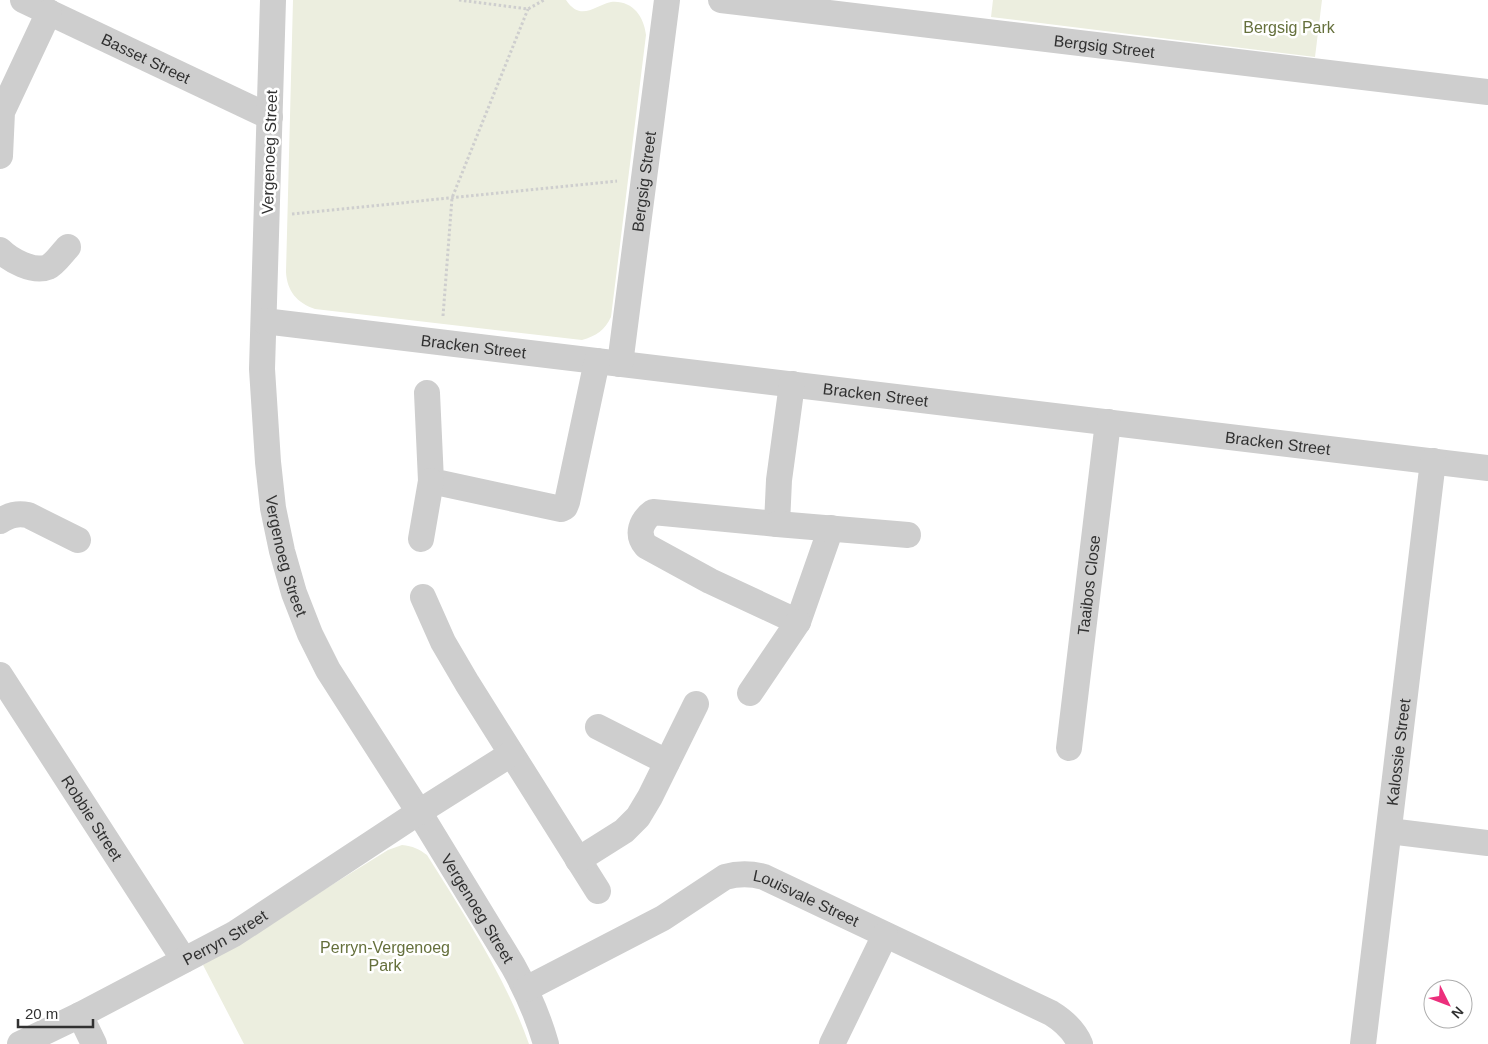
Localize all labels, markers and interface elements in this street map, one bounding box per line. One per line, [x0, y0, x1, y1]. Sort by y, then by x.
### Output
park label: Bergsig Park [1243, 19, 1336, 36]
street label: Basset Street [99, 30, 193, 87]
street label: Bergsig Street [1053, 32, 1156, 61]
street label: Vergenoeg Street [259, 89, 280, 215]
street label: Bergsig Street [629, 130, 659, 233]
street label: Bracken Street [420, 332, 528, 361]
street label: Bracken Street [822, 380, 930, 410]
street label: Bracken Street [1224, 428, 1332, 458]
street label: Vergenoeg Street [263, 494, 310, 619]
street label: Taaibos Close [1075, 534, 1103, 636]
street label: Kalossie Street [1384, 697, 1413, 807]
street label: Robbie Street [58, 772, 126, 864]
street label: Vergenoeg Street [438, 851, 517, 967]
street label: Louisvale Street [752, 867, 862, 930]
street label: Perryn Street [180, 906, 271, 968]
park label: Perryn-Vergenoeg Park [320, 939, 450, 974]
north arrow [1423, 979, 1473, 1029]
scale bar [18, 996, 92, 1028]
text: N [1448, 1004, 1467, 1022]
text: 20 m [25, 1005, 58, 1022]

